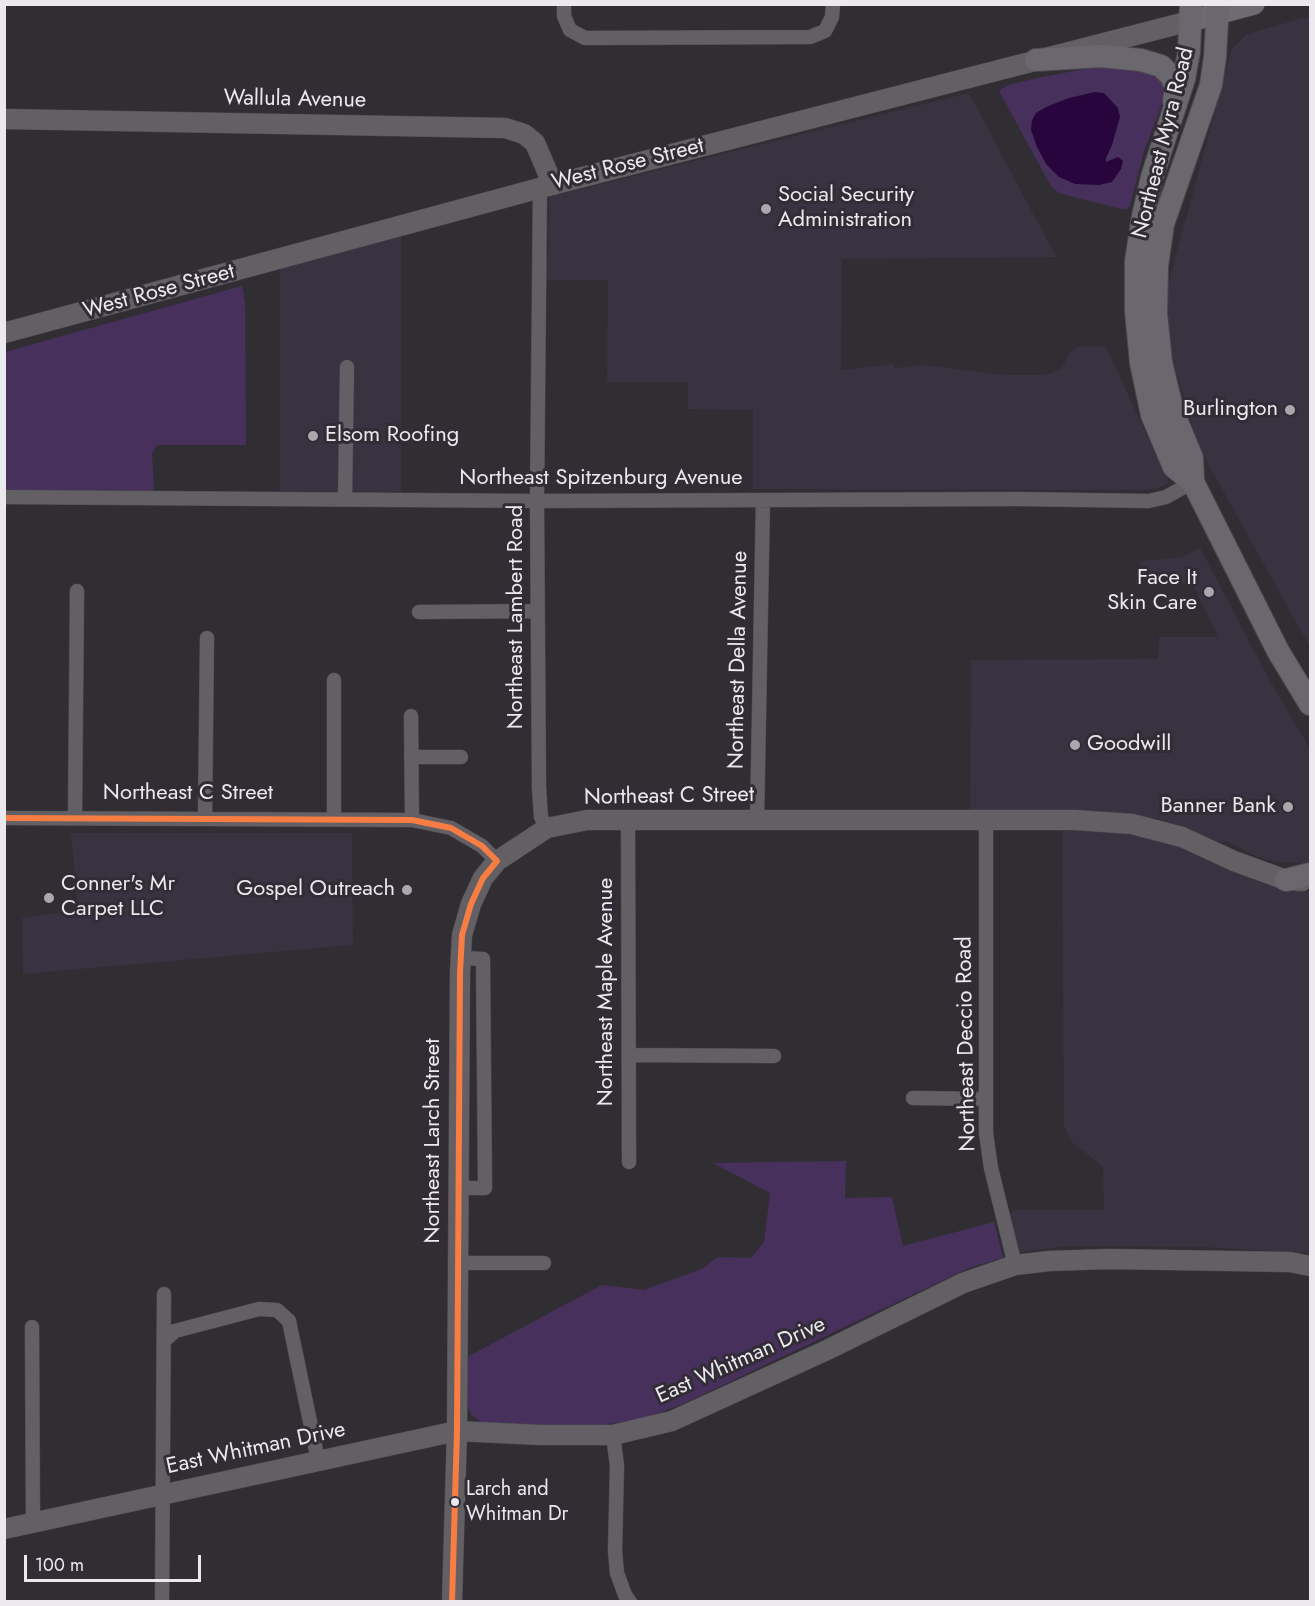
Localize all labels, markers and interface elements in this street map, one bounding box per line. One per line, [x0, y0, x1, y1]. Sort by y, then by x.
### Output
street label: Northeast Myra Road [1128, 45, 1200, 241]
street label: Wallula Avenue [223, 86, 367, 114]
street label: West Rose Street [549, 133, 707, 197]
place label: Social Security Administration [778, 183, 914, 234]
marker: Social Security Administration [759, 202, 773, 216]
street label: West Rose Street [80, 259, 238, 325]
place label: Burlington [1183, 397, 1278, 423]
marker: Burlington [1283, 403, 1297, 417]
place label: Elsom Roofing [325, 423, 459, 449]
marker: Elsom Roofing [306, 429, 320, 443]
street label: Northeast Spitzenburg Avenue [459, 466, 743, 492]
street label: Northeast Lambert Road [504, 505, 530, 729]
street label: Northeast Della Avenue [724, 551, 754, 769]
place label: Face It Skin Care [1107, 566, 1197, 618]
marker: Face It Skin Care [1202, 585, 1216, 599]
place label: Goodwill [1087, 732, 1171, 758]
marker: Goodwill [1068, 738, 1082, 752]
street label: Northeast C Street [103, 781, 273, 807]
street label: Northeast C Street [584, 782, 754, 812]
place label: Banner Bank [1160, 794, 1276, 820]
marker: Banner Bank [1281, 800, 1295, 814]
place label: Conner's Mr Carpet LLC [61, 872, 175, 924]
place label: Gospel Outreach [236, 877, 395, 903]
street label: Northeast Maple Avenue [594, 878, 620, 1106]
marker: Gospel Outreach [400, 883, 414, 897]
marker: Conner's Mr Carpet LLC [42, 891, 56, 905]
street label: Northeast Deccio Road [952, 936, 982, 1152]
street label: Northeast Larch Street [421, 1039, 447, 1243]
street label: East Whitman Drive [652, 1312, 830, 1410]
street label: East Whitman Drive [164, 1417, 348, 1481]
place label: Larch and Whitman Dr [466, 1478, 568, 1525]
marker: Larch and Whitman Dr [449, 1496, 461, 1508]
scale bar [27, 1543, 204, 1581]
text: 100 m [35, 1552, 84, 1578]

